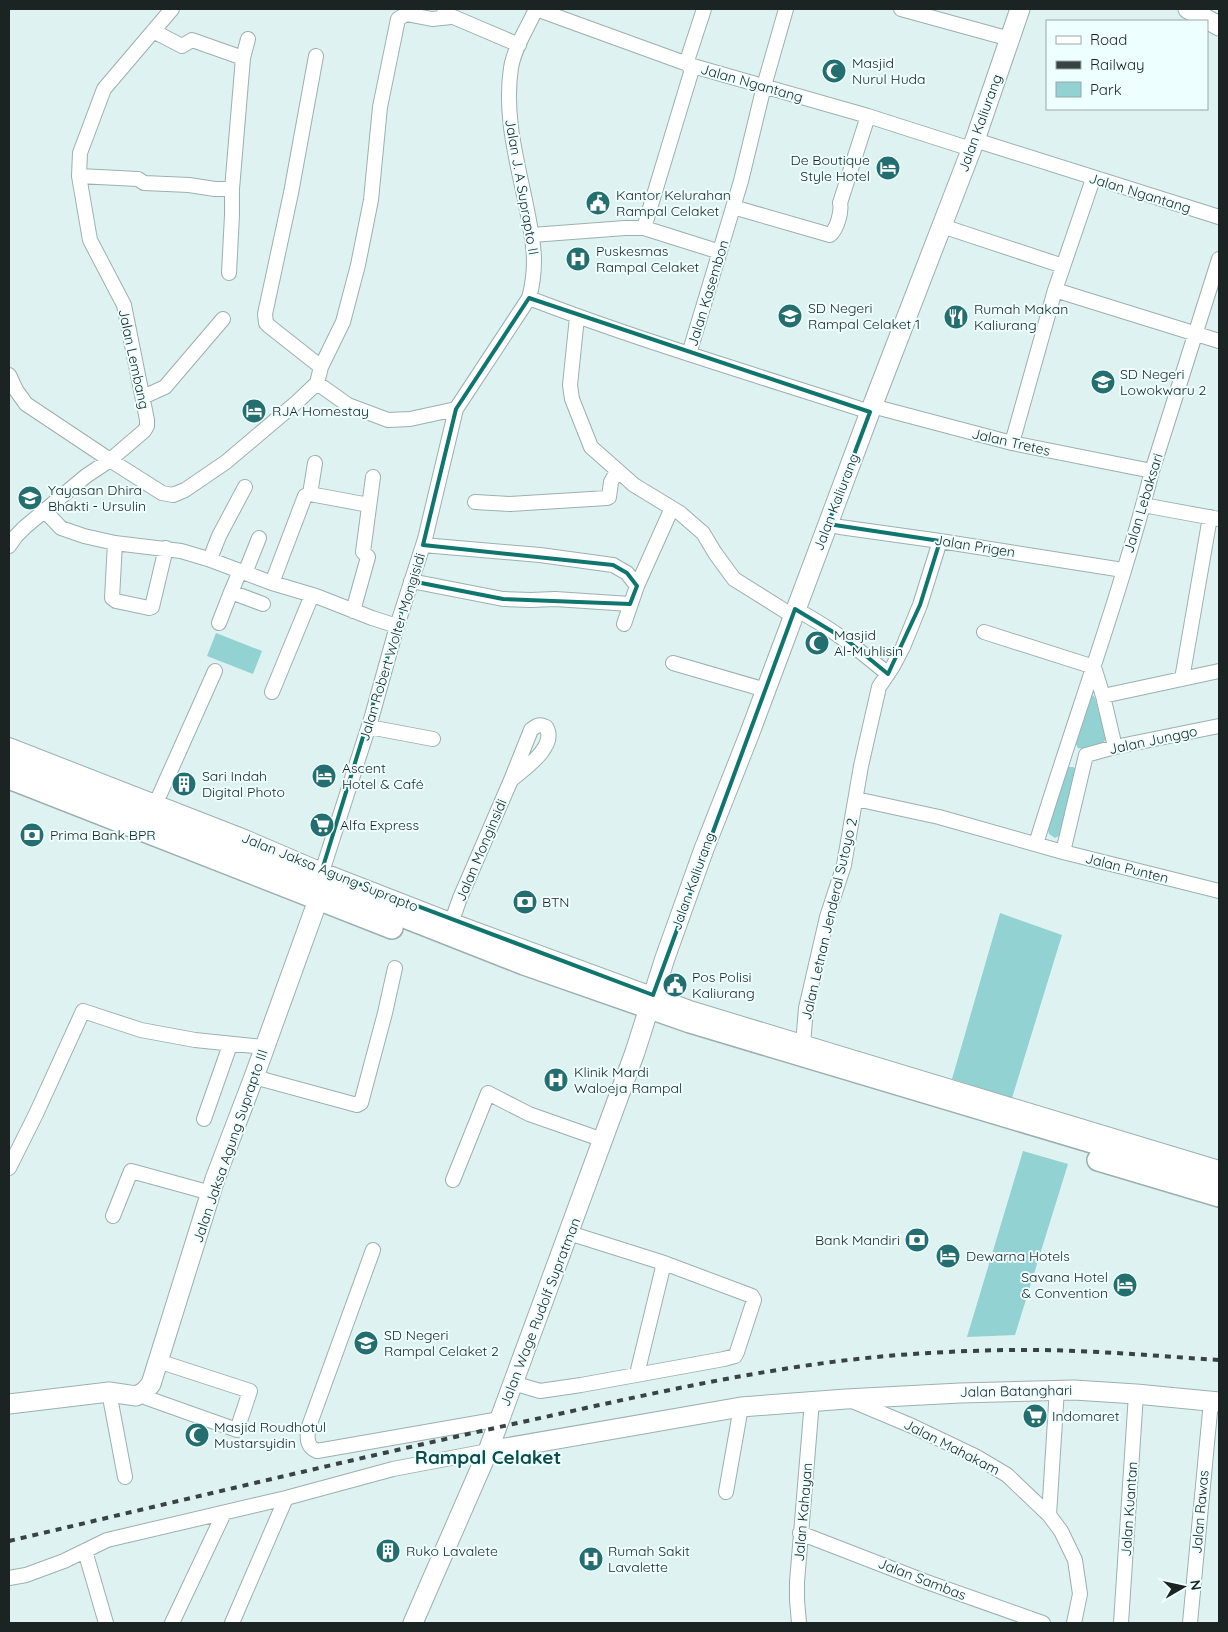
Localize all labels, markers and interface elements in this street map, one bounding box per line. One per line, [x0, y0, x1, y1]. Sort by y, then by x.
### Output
legend [1046, 20, 1208, 110]
text: Road [1090, 30, 1127, 49]
place label: Masjid Nurul Huda [852, 54, 926, 88]
text: Railway [1090, 55, 1145, 74]
mosque icon: Masjid Nurul Huda [821, 58, 847, 84]
street label: Jalan Ngantang [699, 60, 805, 106]
street label: Jalan Kaliurang [954, 72, 1006, 174]
text: Park [1090, 80, 1122, 99]
street label: Jalan J. A Suprapto II [501, 118, 543, 256]
place label: De Boutique Style Hotel [790, 151, 870, 185]
hotel icon: De Boutique Style Hotel [875, 155, 901, 181]
street label: Jalan Ngantang [1087, 169, 1193, 217]
place label: Kantor Kelurahan Rampal Celaket [616, 186, 731, 220]
public building icon: Kantor Kelurahan Rampal Celaket [585, 190, 611, 216]
street label: Jalan Kasembon [683, 238, 733, 348]
place label: Puskesmas Rampal Celaket [596, 242, 700, 276]
hospital icon: Puskesmas Rampal Celaket [565, 246, 591, 272]
place label: SD Negeri Rampal Celaket 1 [808, 299, 920, 333]
place label: Rumah Makan Kaliurang [974, 300, 1068, 334]
school or university icon: SD Negeri Rampal Celaket 1 [777, 303, 803, 329]
restaurant icon: Rumah Makan Kaliurang [943, 304, 969, 330]
street label: Jalan Lembang [115, 307, 153, 411]
place label: SD Negeri Lowokwaru 2 [1120, 365, 1207, 399]
school or university icon: SD Negeri Lowokwaru 2 [1090, 369, 1116, 395]
hotel icon: RJA Homestay [241, 398, 267, 424]
place label: RJA Homestay [272, 402, 369, 420]
street label: Jalan Tretes [970, 424, 1052, 460]
street label: Jalan Kaliurang [809, 451, 863, 553]
street label: Jalan Lebaksari [1119, 451, 1167, 555]
place label: Yayasan Dhira Bhakti - Ursulin [48, 481, 146, 515]
school or university icon: Yayasan Dhira Bhakti - Ursulin [17, 485, 43, 511]
street label: Jalan Prigen [933, 531, 1017, 561]
street label: Jalan Robert Wolter Mongisidi [355, 551, 429, 743]
place label: Masjid Al-Muhlisin [834, 626, 903, 660]
mosque icon: Masjid Al-Muhlisin [804, 630, 830, 656]
street label: Jalan Junggo [1107, 722, 1199, 758]
place label: Ascent Hotel & Café [342, 759, 424, 793]
hotel icon: Ascent Hotel & Café [311, 763, 337, 789]
place label: Sari Indah Digital Photo [202, 767, 285, 801]
building icon: Sari Indah Digital Photo [171, 771, 197, 797]
street label: Jalan Monginsidi [451, 796, 511, 904]
supermarket icon: Alfa Express [309, 812, 335, 838]
place label: Alfa Express [340, 816, 419, 834]
street label: Jalan Letnan Jenderal Sutoyo 2 [797, 816, 861, 1022]
bank icon: Prima Bank BPR [19, 822, 45, 848]
place label: Prima Bank BPR [50, 826, 156, 844]
street label: Jalan Jaksa Agung Suprapto [239, 828, 421, 916]
street label: Jalan Kaliurang [667, 830, 719, 932]
street label: Jalan Punten [1084, 849, 1170, 887]
bank icon: BTN [512, 889, 538, 915]
place label: BTN [542, 893, 570, 911]
place label: Pos Polisi Kaliurang [692, 968, 755, 1002]
public building icon: Pos Polisi Kaliurang [662, 972, 688, 998]
street label: Jalan Jaksa Agung Suprapto III [188, 1047, 272, 1245]
place label: Klinik Mardi Waloeja Rampal [574, 1063, 682, 1097]
hospital icon: Klinik Mardi Waloeja Rampal [543, 1067, 569, 1093]
street label: Jalan Wage Rudolf Supratman [496, 1215, 584, 1409]
bank icon: Bank Mandiri [904, 1227, 930, 1253]
place label: Bank Mandiri [815, 1231, 900, 1249]
hotel icon: Dewarna Hotels [935, 1243, 961, 1269]
place label: Dewarna Hotels [966, 1247, 1070, 1265]
place label: Savana Hotel & Convention [1021, 1268, 1108, 1302]
hotel icon: Savana Hotel & Convention [1112, 1272, 1138, 1298]
place label: SD Negeri Rampal Celaket 2 [384, 1326, 499, 1360]
school or university icon: SD Negeri Rampal Celaket 2 [353, 1330, 379, 1356]
street label: Jalan Batanghari [960, 1381, 1072, 1401]
supermarket icon: Indomaret [1022, 1403, 1048, 1429]
place label: Indomaret [1052, 1407, 1120, 1425]
street label: Jalan Mahakam [901, 1415, 1003, 1479]
place label: Masjid Roudhotul Mustarsyidin [214, 1418, 326, 1452]
mosque icon: Masjid Roudhotul Mustarsyidin [184, 1422, 210, 1448]
district label: Rampal Celaket [415, 1445, 561, 1469]
street label: Jalan Kuantan [1117, 1461, 1141, 1557]
street label: Jalan Kahayan [790, 1462, 816, 1562]
street label: Jalan Rawas [1187, 1470, 1213, 1554]
building icon: Ruko Lavalete [375, 1538, 401, 1564]
place label: Ruko Lavalete [406, 1542, 498, 1560]
place label: Rumah Sakit Lavalette [608, 1542, 690, 1576]
hospital icon: Rumah Sakit Lavalette [578, 1546, 604, 1572]
street label: Jalan Sambas [875, 1554, 969, 1604]
north arrow [1158, 1562, 1208, 1612]
text: N [1186, 1578, 1206, 1591]

